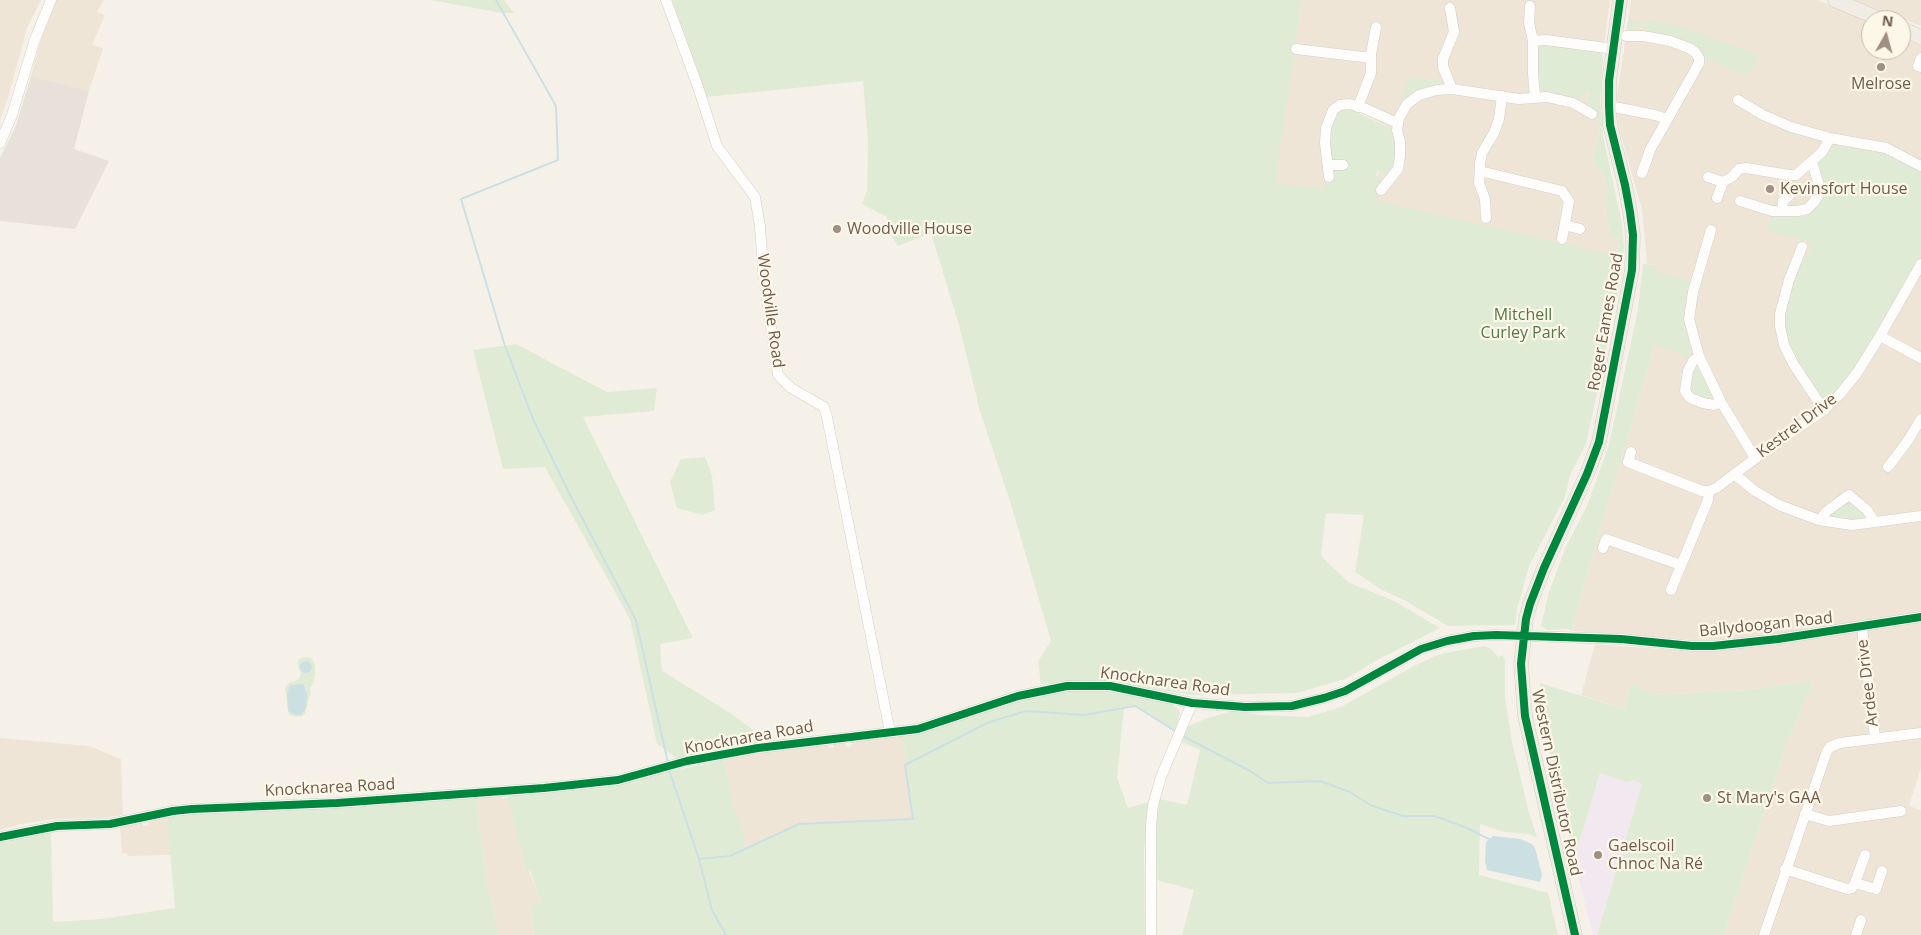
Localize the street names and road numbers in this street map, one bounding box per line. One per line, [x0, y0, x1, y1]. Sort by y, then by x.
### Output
street label: Roger Eames Road [1584, 252, 1628, 392]
street label: Woodville Road [752, 253, 788, 369]
street label: Kestrel Drive [1753, 390, 1841, 462]
street label: Ballydoogan Road [1698, 608, 1834, 642]
street label: Ardee Drive [1853, 638, 1883, 728]
street label: Knocknarea Road [1099, 663, 1231, 701]
street label: Western Distributor Road [1527, 688, 1585, 878]
street label: Knocknarea Road [683, 717, 815, 759]
street label: Knocknarea Road [264, 775, 396, 801]

